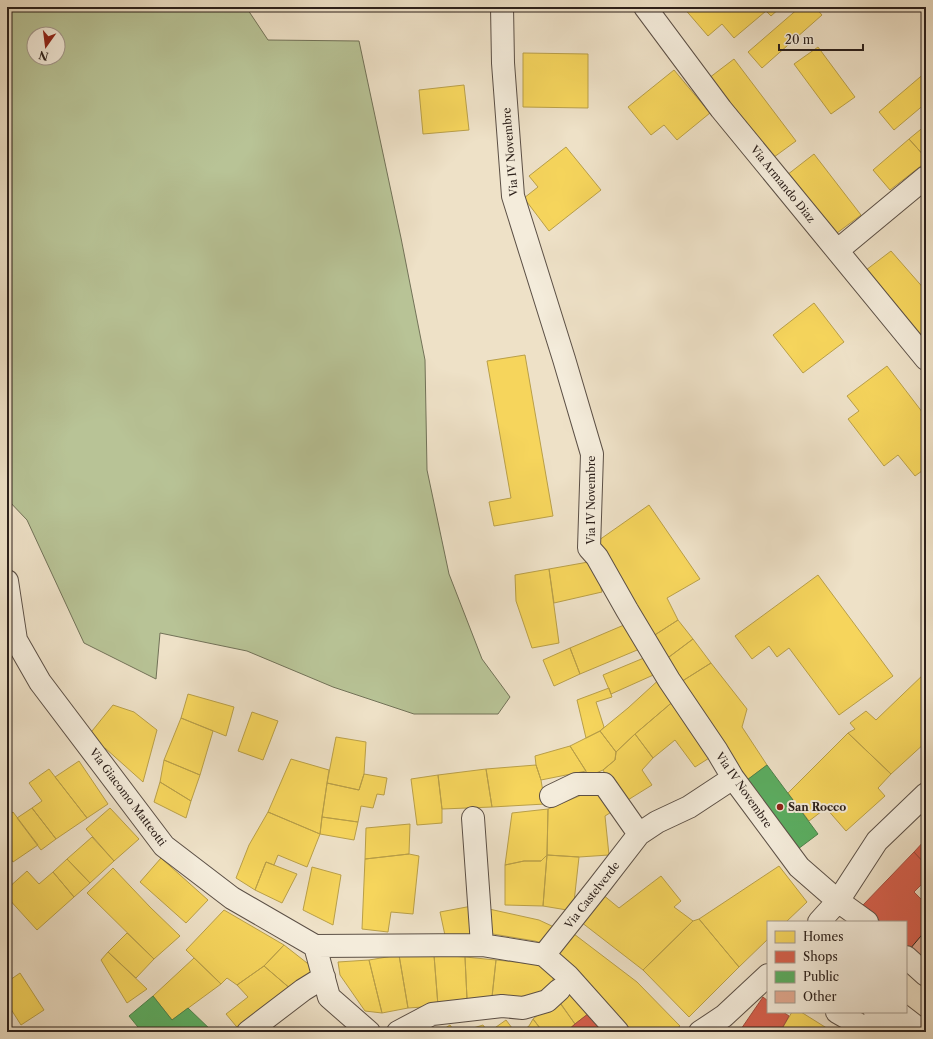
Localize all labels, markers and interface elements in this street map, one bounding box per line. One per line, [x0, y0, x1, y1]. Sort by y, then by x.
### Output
north arrow [26, 26, 66, 66]
scale bar [779, 26, 863, 52]
text: 20 m [785, 32, 814, 47]
text: N [37, 48, 50, 64]
street label: Via IV Novembre [499, 107, 521, 198]
street label: Via Armando Diaz [747, 142, 819, 226]
street label: Via IV Novembre [584, 455, 598, 546]
street label: Via Giacomo Matteotti [86, 744, 170, 849]
street label: Via IV Novembre [712, 749, 775, 830]
place label: San Rocco [788, 800, 846, 814]
marker: San Rocco [775, 802, 785, 812]
street label: Via Castelverde [561, 859, 623, 932]
legend [767, 921, 907, 1013]
text: Homes [803, 929, 843, 944]
text: Shops [803, 949, 838, 964]
text: Public [803, 969, 839, 984]
text: Other [803, 989, 837, 1004]

